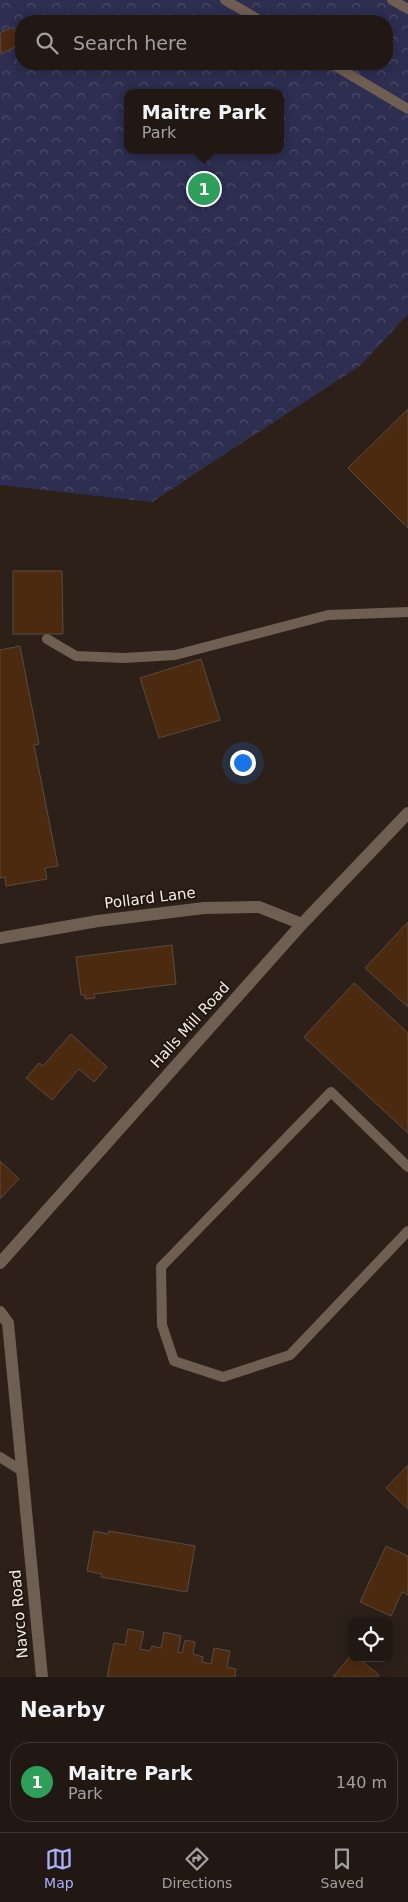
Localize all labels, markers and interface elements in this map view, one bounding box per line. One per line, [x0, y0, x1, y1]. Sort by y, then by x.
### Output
search box [15, 15, 393, 70]
icon: search [33, 29, 61, 57]
text: Search here [73, 32, 187, 54]
popup [124, 89, 284, 154]
text: Maitre Park [142, 101, 266, 123]
text: Park [142, 123, 176, 142]
pin: 1 [188, 170, 220, 208]
your location [230, 750, 256, 776]
street label: Pollard Lane [103, 883, 197, 913]
street label: Halls Mill Road [147, 978, 233, 1072]
street label: Navco Road [6, 1569, 32, 1659]
map controls [348, 1617, 393, 1662]
button: locate [348, 1617, 393, 1662]
text: Nearby [20, 1698, 105, 1722]
text: Maitre Park [68, 1762, 192, 1784]
text: 1 [31, 1773, 43, 1792]
text: 140 m [336, 1773, 387, 1792]
text: Park [68, 1784, 103, 1803]
tab: Map [44, 1845, 74, 1891]
tab: Directions [162, 1845, 232, 1891]
tab: Saved [321, 1845, 364, 1891]

